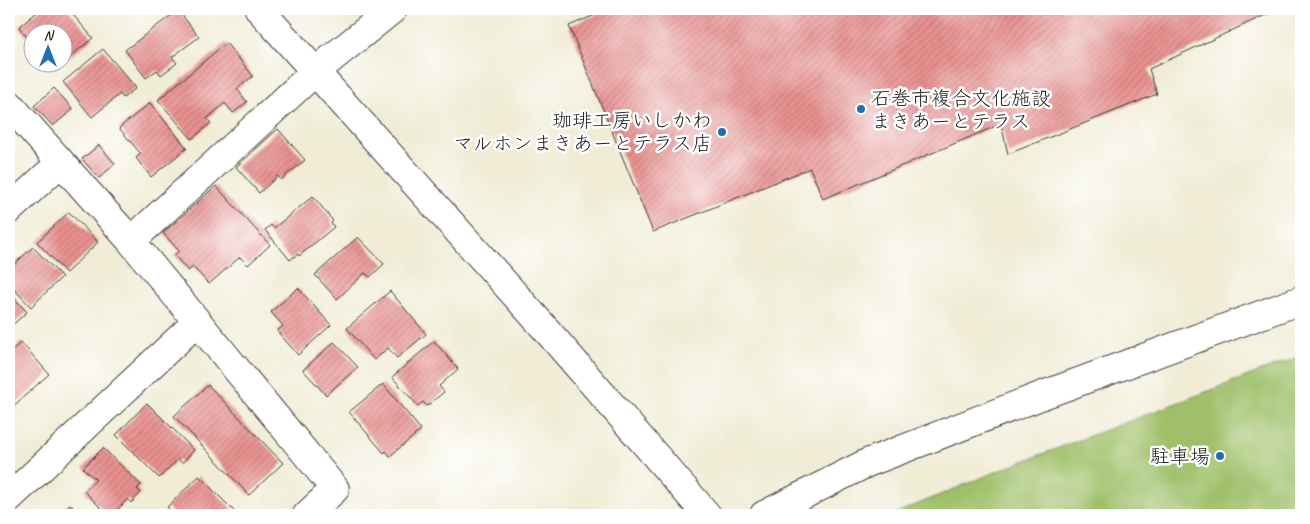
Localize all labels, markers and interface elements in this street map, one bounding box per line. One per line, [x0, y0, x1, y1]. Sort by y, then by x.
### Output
north arrow [22, 22, 72, 72]
text: N [44, 27, 55, 44]
place label: 石巻市複合文化施設 まきあーとテラス [871, 86, 1051, 134]
marker: 石巻市複合文化施設 まきあーとテラス [855, 103, 867, 115]
place label: 珈琲工房いしかわ マルホンまきあーとテラス店 [453, 108, 712, 156]
marker: 珈琲工房いしかわ マルホンまきあーとテラス店 [716, 126, 728, 138]
place label: 駐車場 [1150, 444, 1210, 469]
marker: 駐車場 [1214, 450, 1226, 462]

